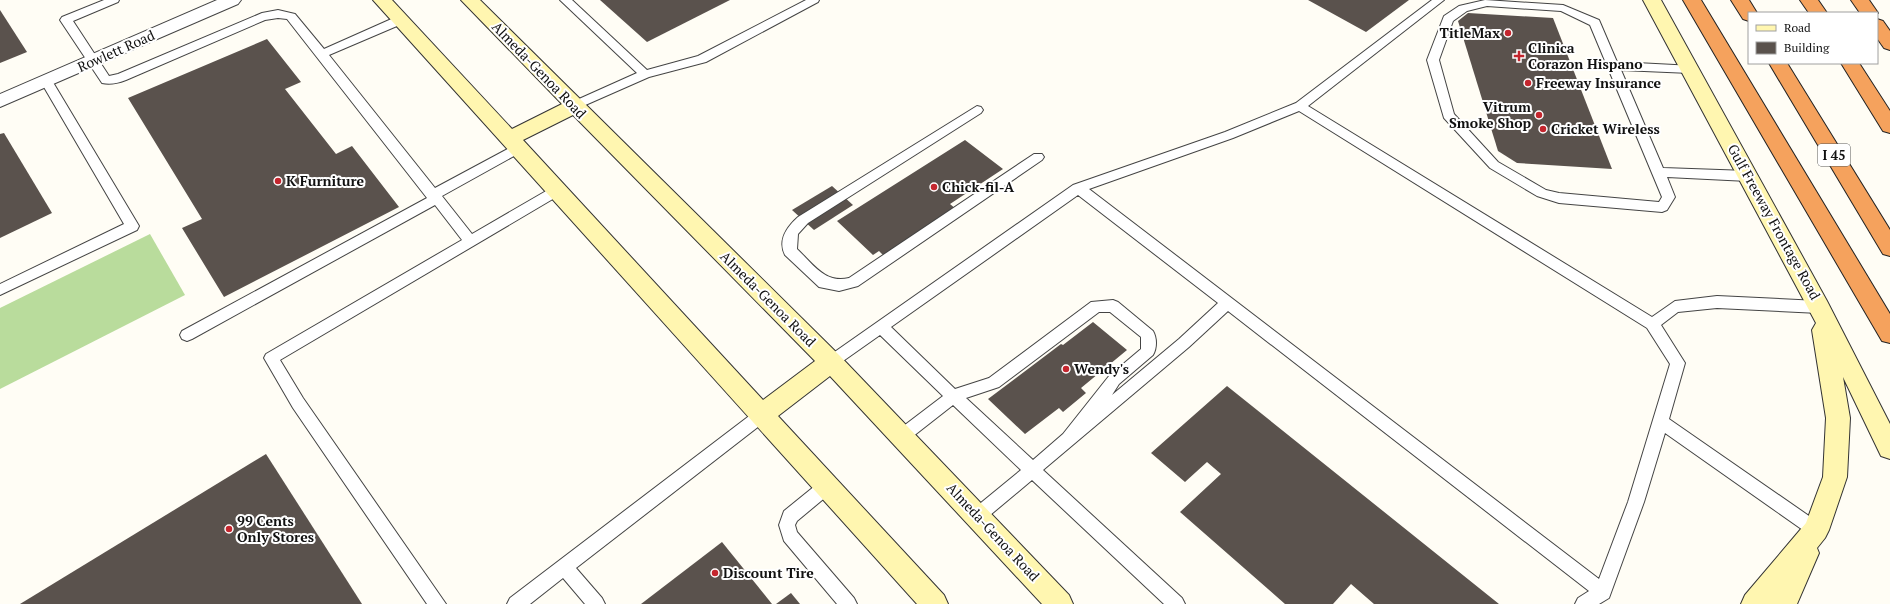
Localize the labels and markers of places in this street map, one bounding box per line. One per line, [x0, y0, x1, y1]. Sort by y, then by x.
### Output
place label: TitleMax [1440, 23, 1500, 42]
marker: TitleMax [1503, 28, 1513, 38]
place label: Clinica Corazon Hispano [1528, 38, 1643, 73]
marker: Clinica Corazon Hispano [1513, 50, 1525, 62]
place label: Freeway Insurance [1536, 73, 1662, 92]
marker: Freeway Insurance [1523, 78, 1533, 88]
place label: Vitrum Smoke Shop [1449, 97, 1531, 132]
marker: Vitrum Smoke Shop [1534, 110, 1544, 120]
place label: Cricket Wireless [1551, 119, 1660, 138]
marker: Cricket Wireless [1538, 124, 1548, 134]
place label: K Furniture [286, 171, 365, 190]
marker: K Furniture [273, 176, 283, 186]
place label: Chick-fil-A [942, 177, 1015, 196]
marker: Chick-fil-A [929, 182, 939, 192]
place label: Wendy's [1074, 359, 1129, 378]
marker: Wendy's [1061, 364, 1071, 374]
place label: 99 Cents Only Stores [237, 511, 314, 546]
marker: 99 Cents Only Stores [224, 524, 234, 534]
place label: Discount Tire [723, 563, 814, 582]
marker: Discount Tire [710, 568, 720, 578]

